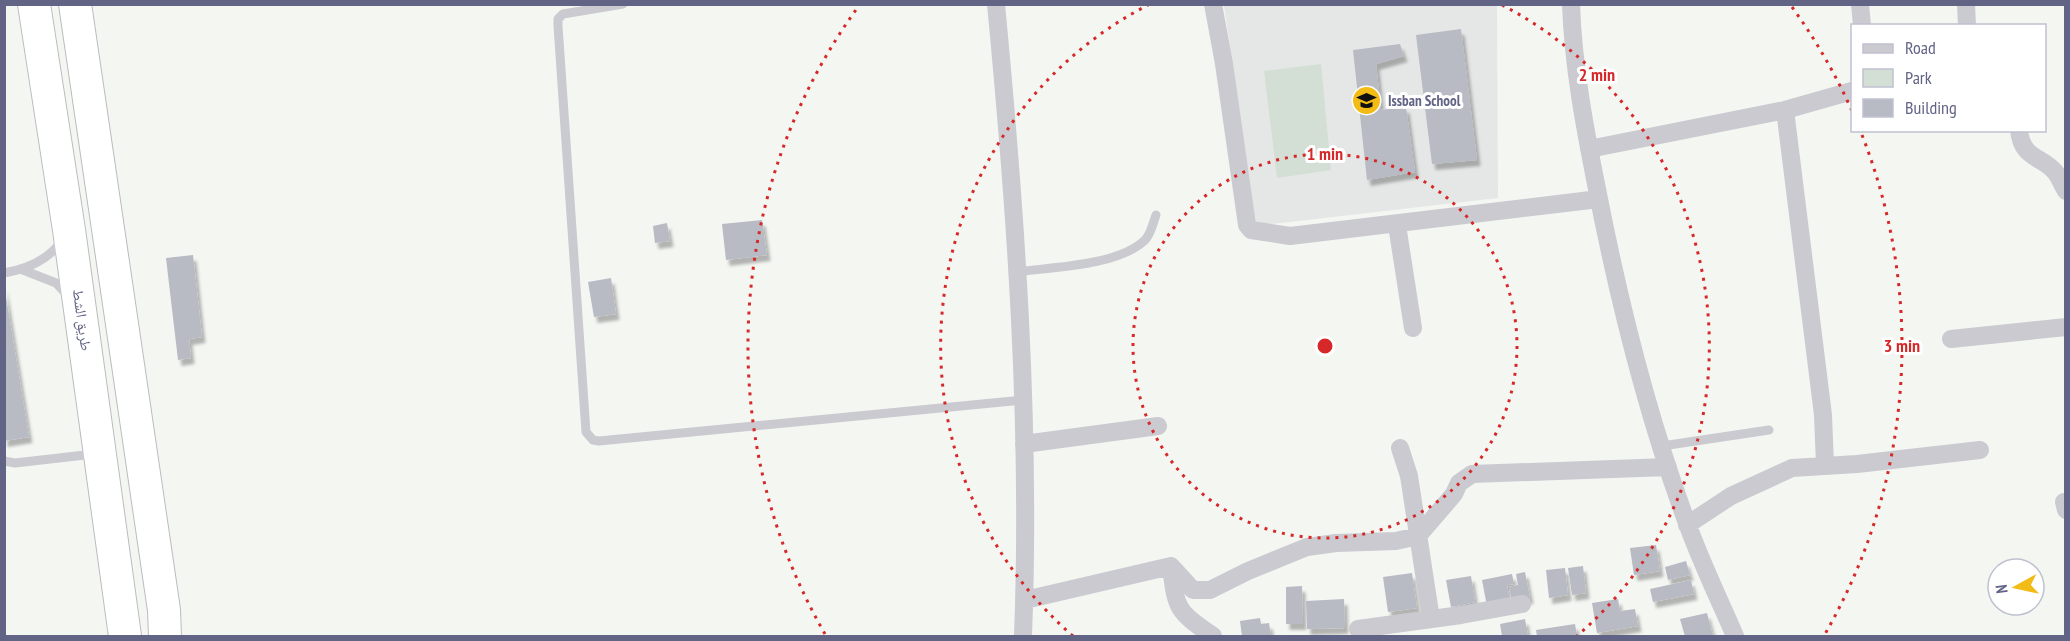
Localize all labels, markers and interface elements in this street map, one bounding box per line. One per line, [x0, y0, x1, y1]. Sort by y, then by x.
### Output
legend [1851, 24, 2046, 132]
text: Road [1905, 36, 1936, 59]
text: 2 min [1579, 63, 1615, 86]
text: Park [1905, 66, 1932, 89]
school or university icon: Issban School [1351, 85, 1383, 117]
place label: Issban School [1388, 91, 1461, 110]
text: Building [1905, 96, 1957, 119]
text: 1 min [1307, 142, 1343, 165]
street label: طريق الشط [68, 288, 96, 352]
text: 3 min [1884, 334, 1920, 357]
centre of rings [1315, 336, 1335, 356]
north arrow [1986, 557, 2046, 617]
text: N [1991, 583, 2012, 595]

